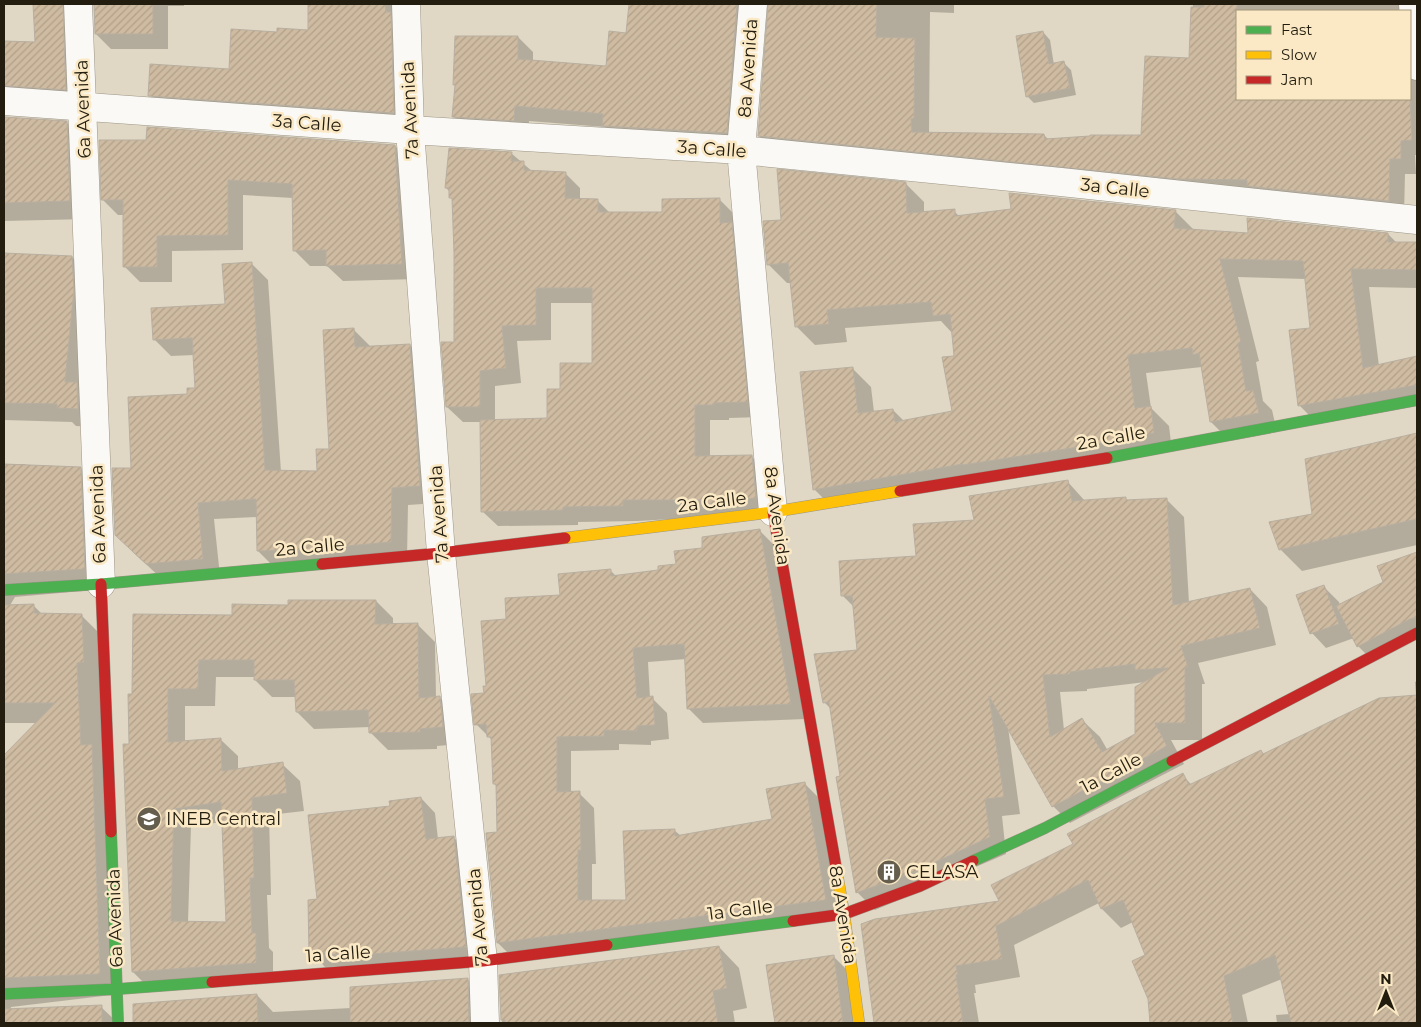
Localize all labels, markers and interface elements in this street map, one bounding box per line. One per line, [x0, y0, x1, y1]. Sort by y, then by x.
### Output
legend [1236, 10, 1411, 100]
street label: 8a Avenida [734, 18, 762, 118]
text: Fast [1281, 20, 1312, 39]
text: Slow [1281, 45, 1317, 64]
street label: 6a Avenida [70, 59, 96, 159]
street label: 7a Avenida [396, 61, 424, 159]
text: Jam [1280, 70, 1313, 89]
street label: 3a Calle [272, 110, 342, 136]
street label: 3a Calle [677, 136, 747, 162]
street label: 3a Calle [1079, 173, 1151, 203]
street label: 2a Calle [1075, 421, 1147, 455]
street label: 6a Avenida [85, 464, 111, 564]
street label: 7a Avenida [425, 464, 453, 564]
street label: 8a Avenida [759, 465, 795, 567]
street label: 2a Calle [676, 487, 748, 517]
street label: 2a Calle [274, 533, 346, 561]
street label: 1a Calle [1077, 748, 1145, 798]
school or university icon: INEB Central [136, 806, 162, 832]
place label: INEB Central [166, 808, 281, 830]
building icon: CELASA [876, 859, 902, 885]
place label: CELASA [906, 861, 978, 883]
street label: 8a Avenida [824, 864, 862, 966]
street label: 7a Avenida [463, 867, 493, 967]
street label: 6a Avenida [102, 868, 128, 968]
street label: 1a Calle [706, 895, 774, 925]
street label: 1a Calle [304, 941, 372, 967]
north arrow [1361, 967, 1411, 1017]
text: N [1380, 970, 1392, 988]

